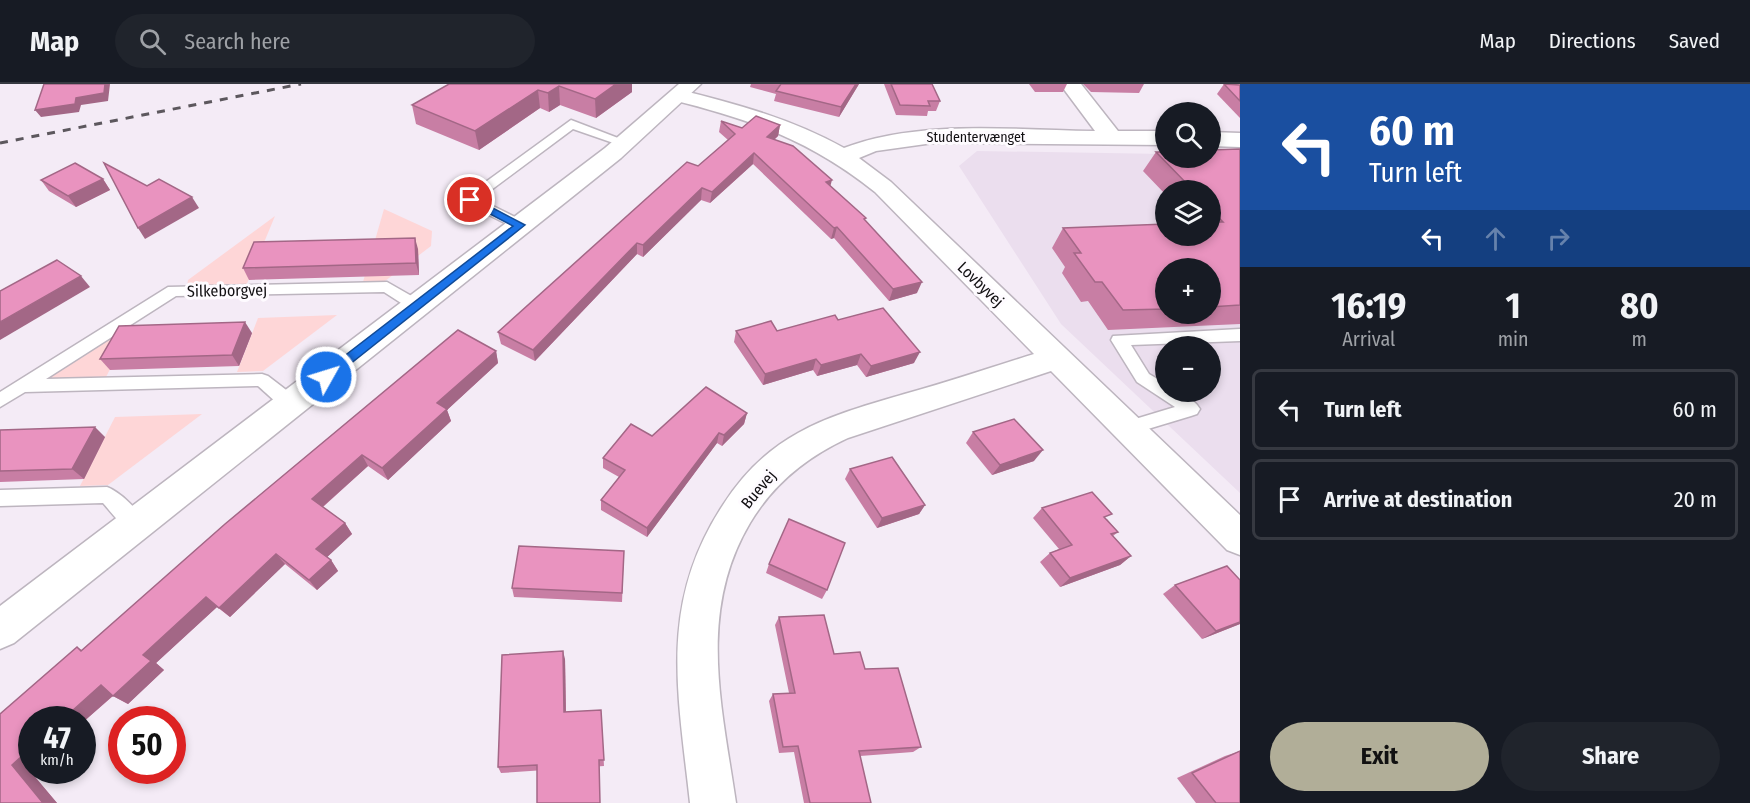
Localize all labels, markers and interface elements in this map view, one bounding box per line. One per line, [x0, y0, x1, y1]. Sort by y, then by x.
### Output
search box [115, 14, 535, 68]
text: Map [30, 25, 79, 58]
icon: search [136, 25, 169, 58]
text: Search here [184, 28, 290, 55]
text: Map [1479, 28, 1516, 54]
text: Directions [1549, 28, 1636, 54]
text: Saved [1669, 28, 1720, 54]
map controls [1155, 102, 1221, 402]
button: search [1155, 102, 1221, 168]
text: 60 m [1369, 106, 1455, 156]
icon: left [1270, 108, 1348, 186]
street label: Studentervænget [927, 129, 1026, 146]
text: Turn left [1369, 157, 1462, 189]
pin [444, 174, 495, 225]
button: layers [1155, 180, 1221, 246]
icon: arrive [453, 183, 486, 216]
icon: left [1416, 222, 1449, 255]
icon: ahead [1479, 222, 1512, 255]
icon: right [1542, 222, 1575, 255]
street label: Lovbyvej [954, 258, 1008, 311]
button: + [1155, 258, 1221, 324]
street label: Silkeborgvej [187, 280, 267, 301]
text: 16:19 [1331, 284, 1406, 328]
text: 1 [1506, 284, 1521, 328]
text: 80 [1620, 284, 1659, 328]
text: Arrival [1342, 327, 1395, 351]
text: min [1498, 327, 1529, 351]
text: m [1632, 327, 1647, 351]
button: − [1155, 336, 1221, 402]
position arrow [294, 345, 358, 409]
icon: left [1273, 393, 1306, 426]
text: Turn left [1324, 396, 1402, 423]
text: 60 m [1673, 396, 1717, 423]
street label: Buevej [737, 466, 780, 512]
icon: arrive [1273, 483, 1306, 516]
text: Arrive at destination [1324, 486, 1512, 513]
text: 20 m [1674, 486, 1717, 513]
speed limit sign: 50 [108, 706, 186, 784]
text: 47 [43, 720, 71, 756]
button: Exit [1270, 722, 1489, 791]
button: Share [1501, 722, 1720, 791]
text: km/h [40, 751, 74, 769]

